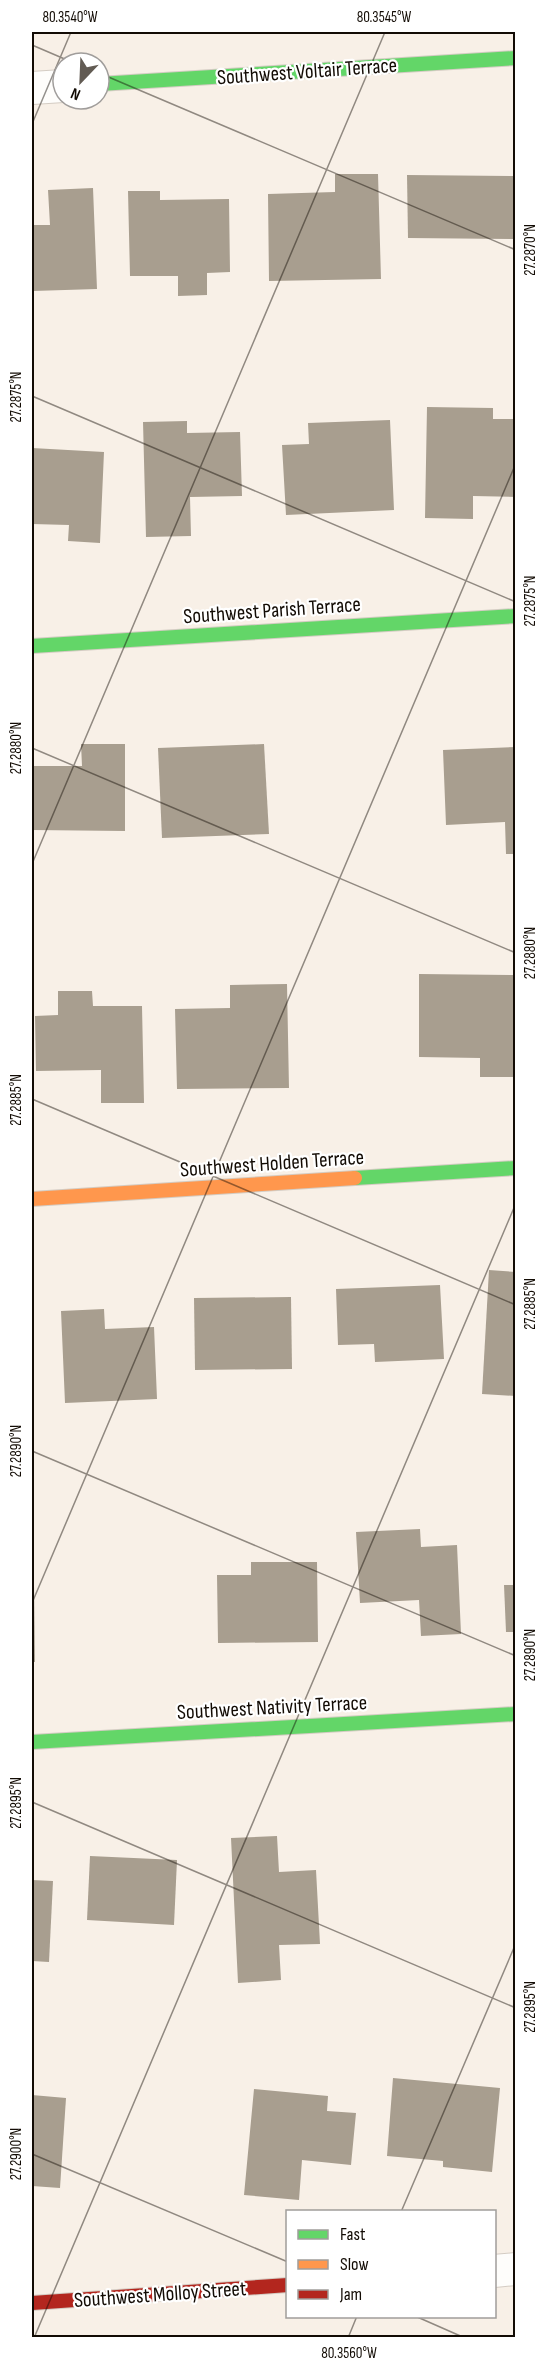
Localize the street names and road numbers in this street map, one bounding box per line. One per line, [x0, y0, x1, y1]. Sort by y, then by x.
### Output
street label: Southwest Voltair Terrace [216, 53, 398, 90]
street label: Southwest Parish Terrace [182, 592, 362, 629]
street label: Southwest Holden Terrace [179, 1145, 365, 1182]
street label: Southwest Nativity Terrace [176, 1690, 368, 1725]
street label: Southwest Molloy Street [73, 2276, 247, 2313]

